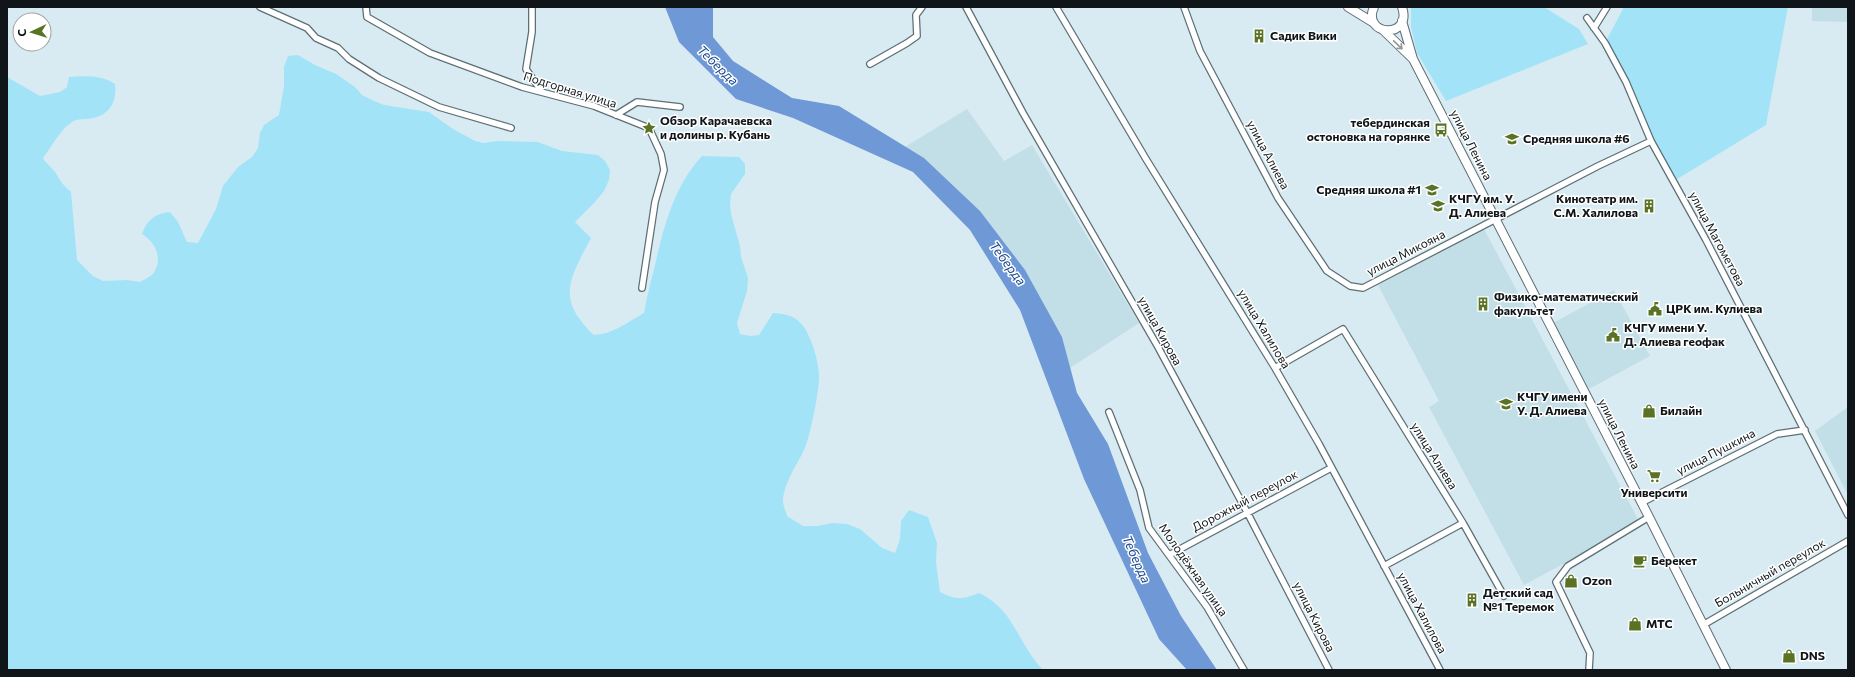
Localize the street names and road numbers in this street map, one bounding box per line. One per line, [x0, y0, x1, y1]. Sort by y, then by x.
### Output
street label: Подгорная улица [522, 68, 619, 110]
street label: улица Ленина [1448, 107, 1496, 182]
street label: улица Алиева [1245, 118, 1293, 191]
street label: улица Магометова [1687, 189, 1749, 288]
street label: улица Микояна [1364, 226, 1447, 278]
street label: улица Халилова [1236, 286, 1294, 371]
street label: улица Кирова [1136, 294, 1186, 368]
street label: улица Ленина [1596, 396, 1644, 471]
street label: улица Алиева [1409, 419, 1461, 491]
street label: улица Пушкина [1674, 425, 1757, 477]
street label: Дорожный переулок [1189, 466, 1300, 534]
street label: Молодёжная улица [1157, 520, 1231, 618]
street label: Больничный переулок [1712, 534, 1828, 609]
street label: улица Халилова [1396, 570, 1450, 656]
street label: улица Кирова [1291, 579, 1339, 654]

